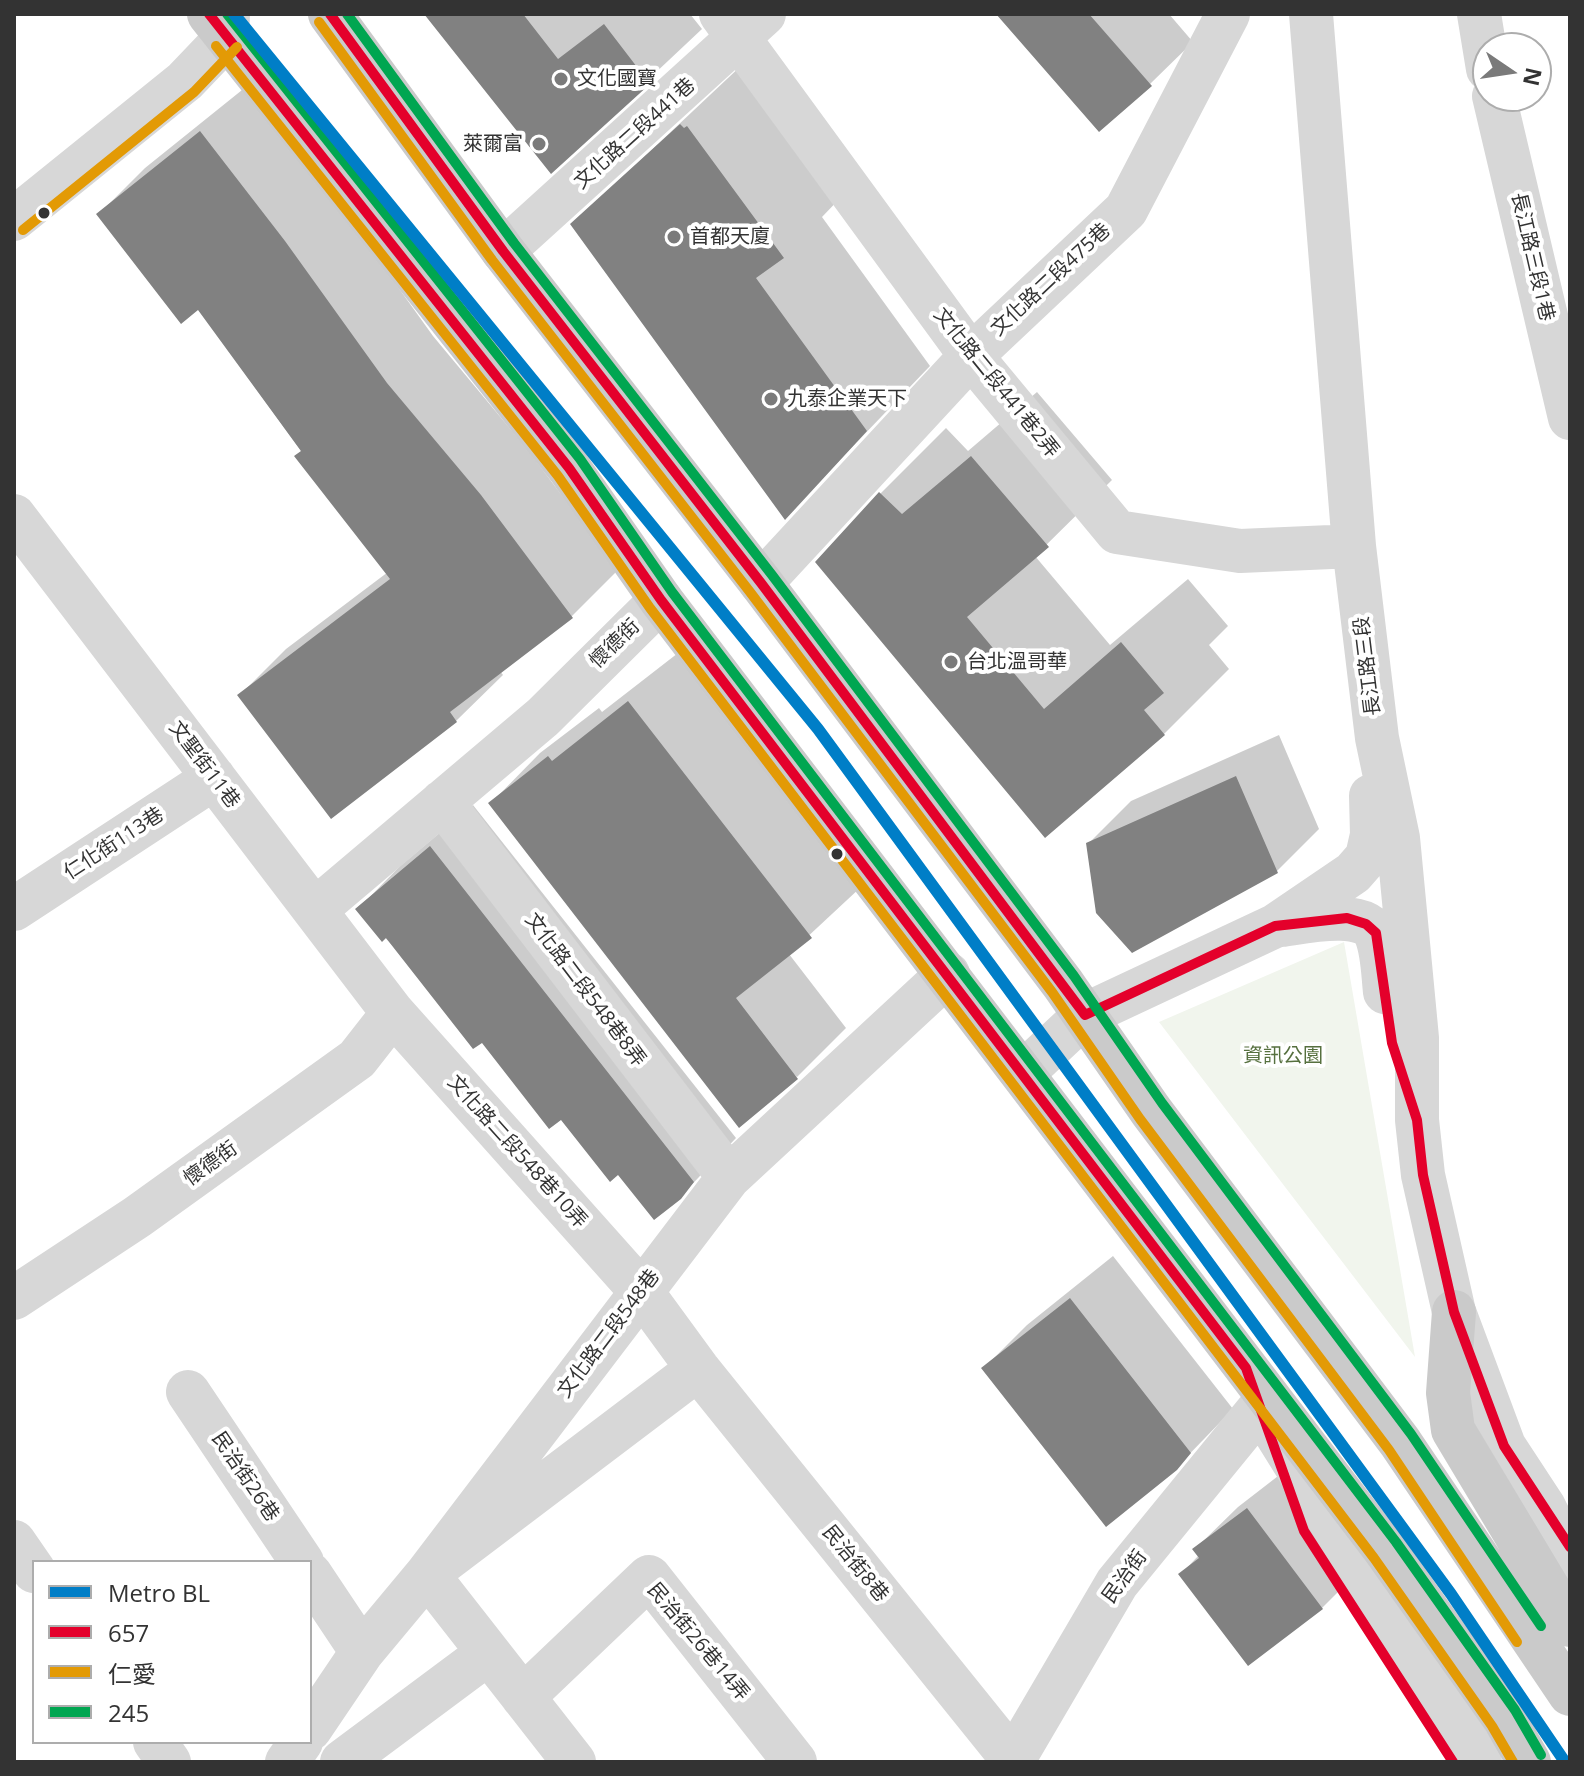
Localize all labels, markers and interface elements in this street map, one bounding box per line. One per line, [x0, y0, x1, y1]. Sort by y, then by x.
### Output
north arrow [1472, 32, 1552, 112]
text: N [1517, 65, 1550, 89]
place label: 文化國寶 [577, 67, 657, 91]
marker: 文化國寶 [552, 70, 570, 88]
street label: 文化路二段441巷 [570, 73, 700, 195]
place label: 萊爾富 [463, 132, 523, 156]
marker: 萊爾富 [530, 135, 548, 153]
street label: 長江路三段1巷 [1506, 190, 1558, 324]
unlabelled marker [36, 205, 52, 221]
street label: 文化路二段475巷 [986, 219, 1116, 341]
place label: 首都天廈 [690, 225, 770, 249]
marker: 首都天廈 [665, 228, 683, 246]
street label: 文化路二段441巷2弄 [928, 303, 1064, 463]
place label: 九泰企業天下 [787, 387, 907, 411]
marker: 九泰企業天下 [762, 390, 780, 408]
street label: 懷德街 [585, 615, 645, 673]
street label: 長江路三段 [1350, 615, 1386, 717]
place label: 台北溫哥華 [967, 650, 1067, 674]
marker: 台北溫哥華 [942, 653, 960, 671]
street label: 文聖街11巷 [163, 717, 245, 813]
street label: 仁化街113巷 [60, 803, 168, 885]
unlabelled marker [829, 846, 845, 862]
street label: 文化路二段548巷8弄 [520, 909, 650, 1071]
park label: 資訊公園 [1243, 1044, 1323, 1068]
street label: 文化路二段548巷10弄 [442, 1071, 592, 1233]
street label: 懷德街 [180, 1137, 242, 1191]
street label: 文化路二段548巷 [553, 1265, 665, 1403]
street label: 民治街26巷 [206, 1428, 284, 1526]
street label: 民治街8巷 [817, 1521, 893, 1607]
street label: 民治街 [1098, 1546, 1152, 1608]
legend [32, 1560, 312, 1744]
text: Metro BL [108, 1576, 210, 1609]
street label: 民治街26巷14弄 [642, 1578, 754, 1706]
text: 657 [108, 1616, 149, 1649]
text: 仁愛 [108, 1657, 156, 1690]
text: 245 [108, 1696, 149, 1729]

